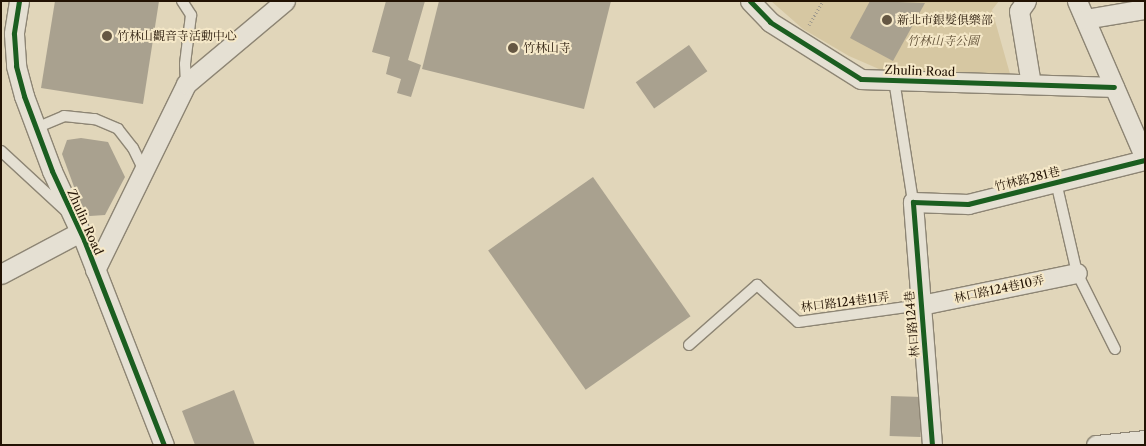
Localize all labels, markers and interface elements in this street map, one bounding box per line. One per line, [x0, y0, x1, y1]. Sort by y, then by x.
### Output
place label: 新北市銀髮俱樂部 [897, 13, 993, 27]
marker: 新北市銀髮俱樂部 [881, 14, 893, 26]
place label: 竹林山觀音寺活動中心 [117, 29, 237, 43]
marker: 竹林山觀音寺活動中心 [101, 30, 113, 42]
park label: 竹林山寺公園 [907, 34, 979, 48]
place label: 竹林山寺 [523, 41, 571, 55]
marker: 竹林山寺 [507, 42, 519, 54]
street label: Zhulin Road [884, 63, 956, 79]
street label: 竹林路281巷 [993, 164, 1061, 194]
street label: Zhulin Road [64, 187, 106, 257]
street label: 林口路124巷10弄 [953, 272, 1045, 306]
street label: 林口路124巷11弄 [800, 289, 890, 315]
street label: 林口路124巷 [902, 290, 922, 358]

